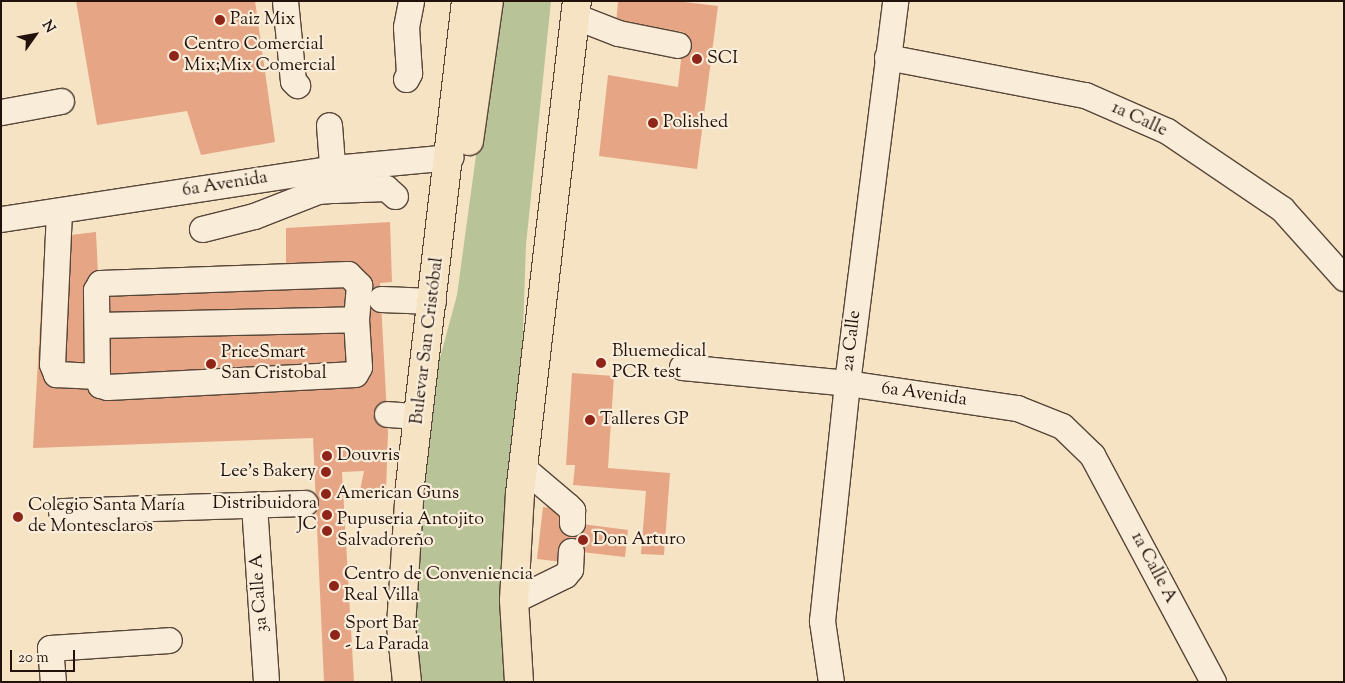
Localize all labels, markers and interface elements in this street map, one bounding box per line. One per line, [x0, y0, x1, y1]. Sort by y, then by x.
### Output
place label: Paiz Mix [230, 9, 295, 31]
north arrow [10, 10, 60, 60]
marker: Paiz Mix [214, 14, 226, 26]
text: N [36, 17, 59, 37]
place label: Centro Comercial Mix;Mix Comercial [184, 35, 336, 78]
place label: SCI [707, 48, 738, 70]
marker: Centro Comercial Mix;Mix Comercial [168, 50, 180, 62]
marker: SCI [691, 53, 703, 65]
street label: 1a Calle [1108, 98, 1170, 142]
place label: Polished [663, 112, 728, 134]
marker: Polished [647, 117, 659, 129]
street label: 6a Avenida [181, 168, 269, 202]
street label: Bulevar San Cristóbal [407, 256, 449, 426]
street label: 2a Calle [838, 309, 866, 373]
place label: Bluemedical PCR test [612, 342, 707, 384]
place label: PriceSmart San Cristobal [221, 343, 327, 386]
marker: Bluemedical PCR test [594, 356, 608, 370]
marker: PriceSmart San Cristobal [205, 358, 217, 370]
street label: 6a Avenida [880, 378, 968, 412]
place label: Talleres GP [600, 409, 689, 431]
marker: Talleres GP [584, 414, 596, 426]
place label: Douvris [337, 445, 400, 467]
marker: Douvris [321, 450, 333, 462]
place label: Lee's Bakery [220, 461, 316, 483]
marker: Lee's Bakery [320, 466, 332, 478]
place label: American Guns [336, 483, 459, 505]
marker: American Guns [320, 488, 332, 500]
place label: Distribuidora JC [213, 494, 317, 536]
place label: Colegio Santa María de Montesclaros [28, 496, 185, 538]
marker: Distribuidora JC [321, 509, 333, 521]
place label: Pupuseria Antojito Salvadoreño [337, 510, 484, 552]
marker: Colegio Santa María de Montesclaros [12, 511, 24, 523]
marker: Pupuseria Antojito Salvadoreño [321, 525, 333, 537]
place label: Don Arturo [593, 529, 686, 551]
street label: 1a Calle A [1125, 529, 1181, 607]
marker: Don Arturo [577, 534, 589, 546]
street label: 3a Calle A [246, 553, 274, 633]
place label: Centro de Conveniencia Real Villa [344, 565, 533, 608]
marker: Centro de Conveniencia Real Villa [328, 580, 340, 592]
place label: Sport Bar - La Parada [345, 614, 429, 656]
marker: Sport Bar - La Parada [329, 629, 341, 641]
scale bar [12, 640, 78, 672]
text: 20 m [18, 648, 49, 669]

